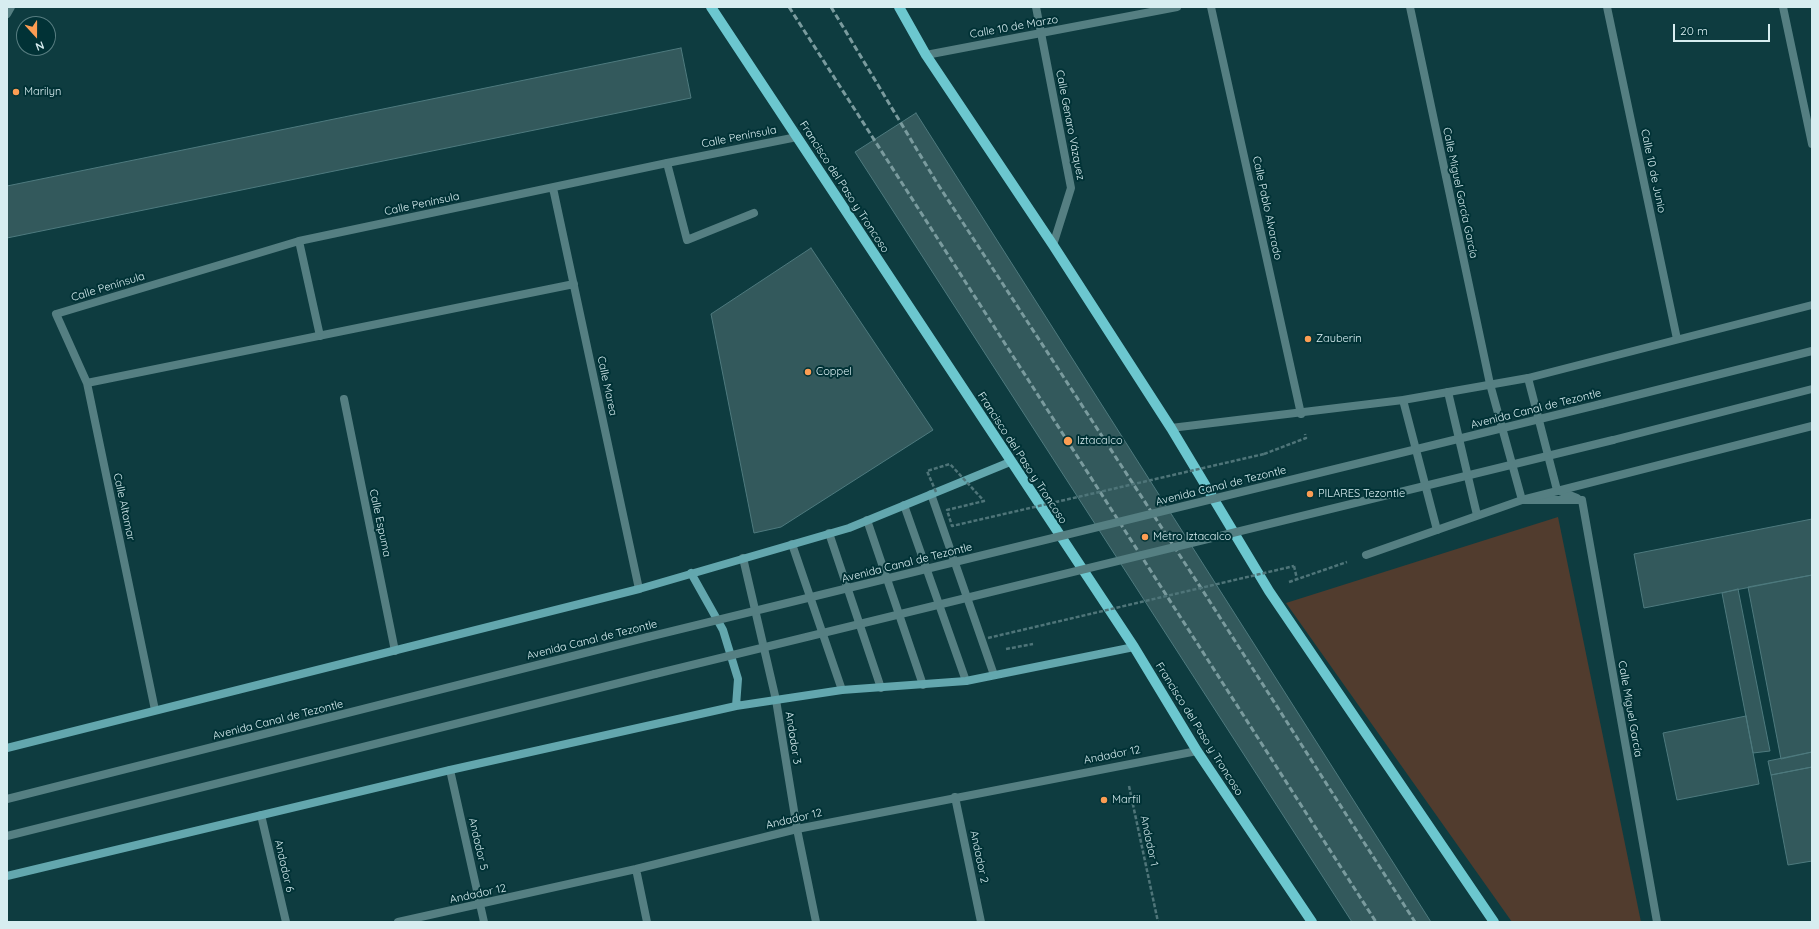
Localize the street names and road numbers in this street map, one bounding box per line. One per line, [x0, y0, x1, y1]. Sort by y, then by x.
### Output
street label: Calle 10 de Marzo [969, 13, 1059, 41]
street label: Calle Genaro Vázquez [1053, 69, 1087, 181]
street label: Francisco del Paso y Troncoso [796, 119, 892, 255]
street label: Calle Península [700, 123, 778, 151]
street label: Calle Miguel García García [1440, 126, 1480, 260]
street label: Calle 10 de Junio [1638, 128, 1668, 214]
street label: Calle Pablo Alvarado [1250, 155, 1284, 261]
street label: Calle Península [383, 190, 461, 218]
street label: Calle Península [70, 270, 146, 304]
street label: Calle Marea [594, 355, 620, 417]
street label: Avenida Canal de Tezontle [1469, 386, 1603, 432]
street label: Francisco del Paso y Troncoso [974, 390, 1070, 526]
street label: Avenida Canal de Tezontle [1154, 463, 1288, 509]
street label: Calle Altamar [110, 472, 138, 542]
street label: Calle Espuma [366, 488, 394, 558]
street label: Avenida Canal de Tezontle [840, 540, 974, 586]
street label: Avenida Canal de Tezontle [525, 617, 659, 663]
street label: Francisco del Paso y Troncoso [1152, 660, 1246, 798]
street label: Calle Miguel García [1615, 660, 1645, 758]
street label: Avenida Canal de Tezontle [211, 697, 345, 743]
street label: Andador 3 [782, 711, 804, 765]
street label: Andador 12 [1083, 743, 1141, 767]
street label: Andador 12 [764, 806, 824, 832]
street label: Andador 1 [1137, 814, 1161, 868]
street label: Andador 5 [466, 817, 490, 871]
street label: Andador 2 [967, 829, 991, 885]
street label: Andador 6 [272, 839, 296, 893]
street label: Andador 12 [448, 882, 508, 906]

